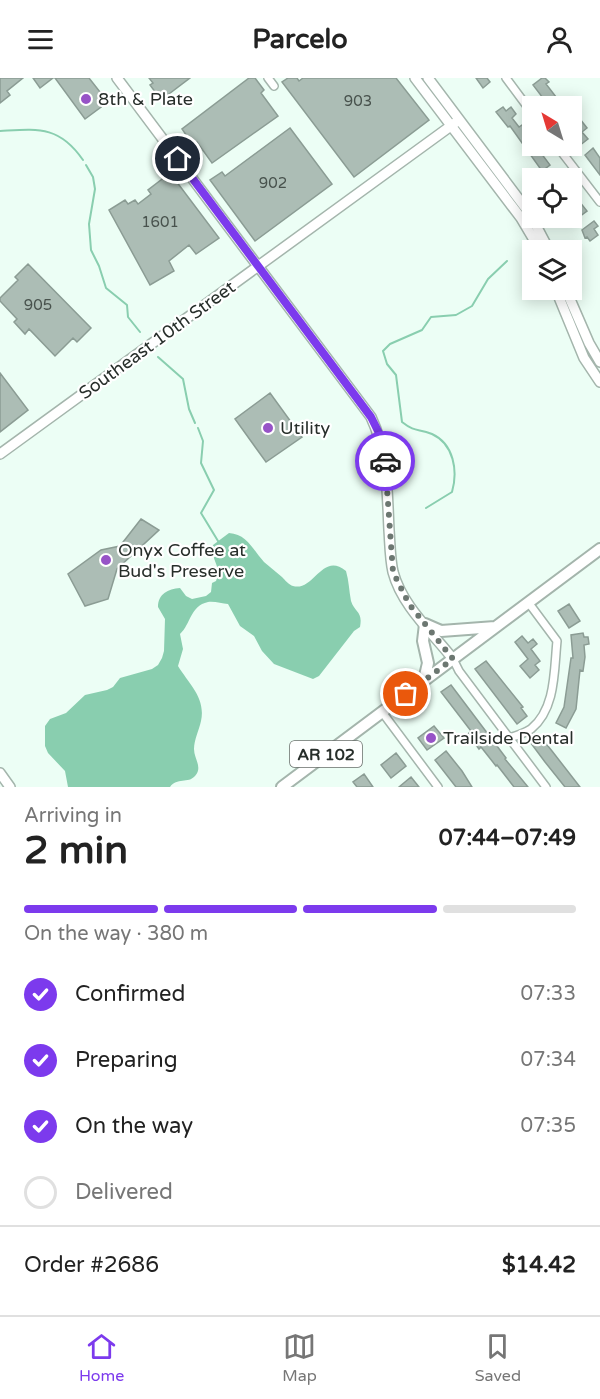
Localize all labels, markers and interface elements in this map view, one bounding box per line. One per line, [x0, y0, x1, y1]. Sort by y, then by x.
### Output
icon: menu [24, 23, 57, 56]
text: Parcelo [252, 23, 348, 56]
icon: person [543, 23, 576, 56]
place label: 8th & Plate [98, 88, 193, 110]
marker: 8th & Plate [79, 92, 93, 106]
house number: 903 [344, 92, 372, 110]
north arrow [522, 96, 582, 156]
map controls [522, 96, 582, 300]
pin [152, 133, 203, 184]
icon: home [161, 142, 194, 175]
button: locate [522, 168, 582, 228]
house number: 902 [259, 174, 287, 192]
house number: 1601 [141, 213, 179, 231]
button: layers [522, 240, 582, 300]
street label: Southeast 10th Street [75, 276, 240, 404]
house number: 905 [24, 296, 52, 314]
place label: Utility [280, 417, 331, 439]
marker: Utility [261, 421, 275, 435]
courier [355, 431, 415, 491]
icon: car [369, 445, 402, 478]
place label: Onyx Coffee at Bud's Preserve [118, 539, 246, 582]
marker: Onyx Coffee at Bud's Preserve [99, 553, 113, 567]
pin [380, 668, 431, 719]
icon: bag [389, 677, 422, 710]
place label: Trailside Dental [443, 727, 574, 749]
marker: Trailside Dental [424, 731, 438, 745]
road number: AR 102 [290, 741, 362, 767]
text: Arriving in [24, 804, 122, 828]
text: 07:44–07:49 [439, 825, 576, 851]
text: 2 min [24, 827, 128, 874]
text: On the way · 380 m [24, 922, 208, 946]
icon: check [24, 978, 57, 1011]
text: Confirmed [75, 981, 185, 1007]
text: 07:33 [521, 982, 576, 1006]
icon: check [24, 1044, 57, 1077]
text: Preparing [75, 1047, 178, 1073]
text: 07:34 [521, 1048, 576, 1072]
icon: check [24, 1110, 57, 1143]
text: On the way [75, 1113, 193, 1139]
text: 07:35 [521, 1114, 576, 1138]
text: Delivered [75, 1179, 173, 1205]
text: Order #2686 [24, 1252, 159, 1278]
text: $14.42 [502, 1252, 576, 1278]
tab: Home [79, 1330, 124, 1386]
tab: Map [282, 1330, 317, 1386]
tab: Saved [475, 1330, 521, 1386]

